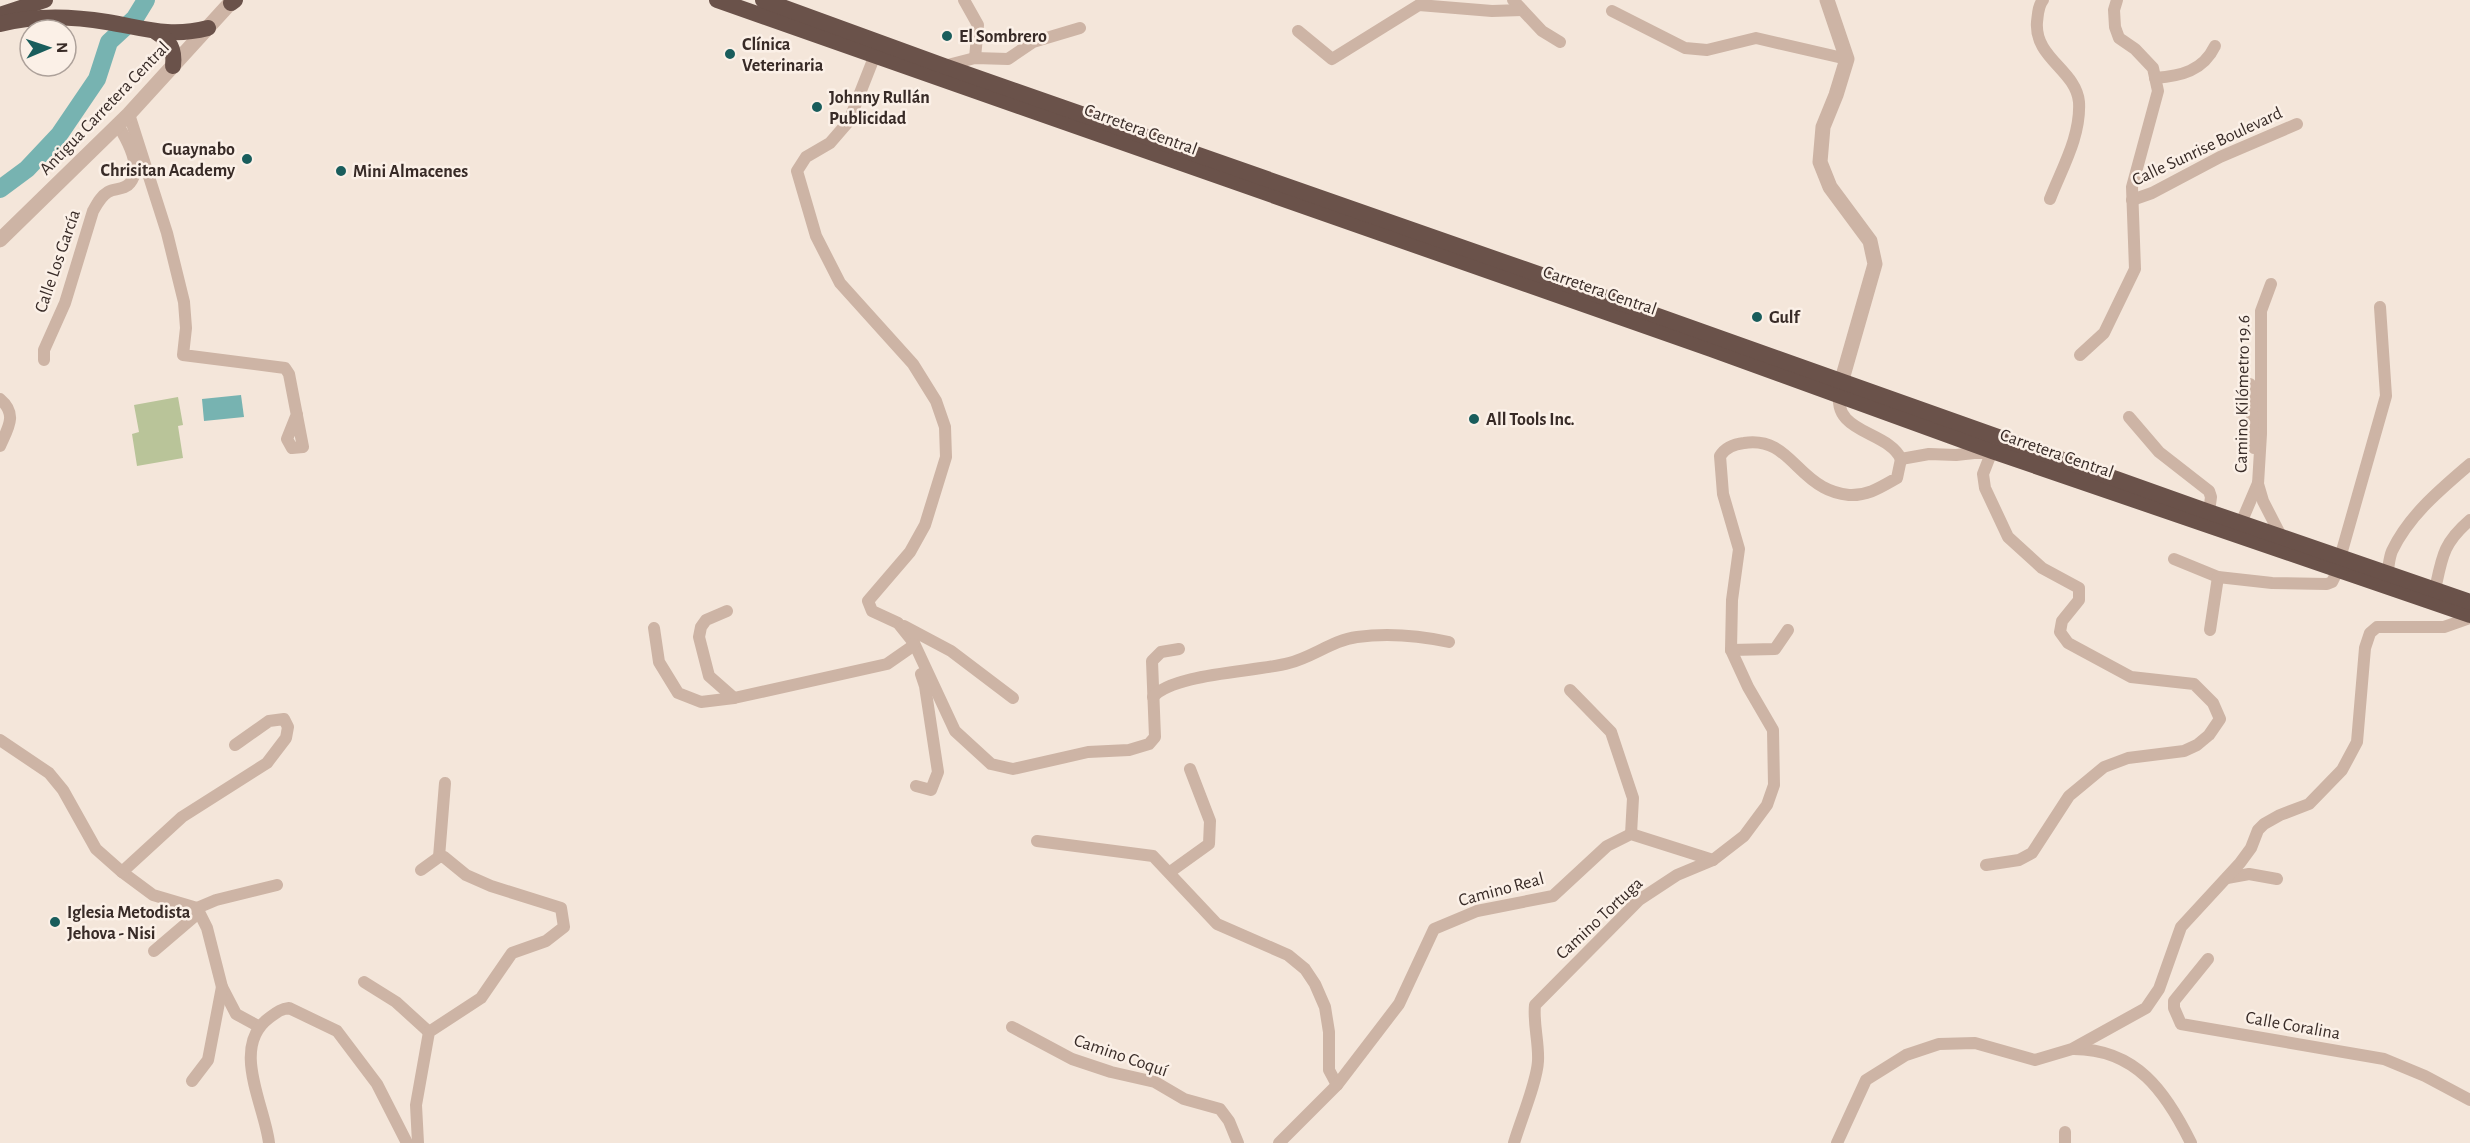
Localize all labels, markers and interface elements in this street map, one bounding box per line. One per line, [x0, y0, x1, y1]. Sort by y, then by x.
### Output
north arrow [18, 18, 78, 78]
place label: El Sombrero [959, 28, 1047, 46]
marker: El Sombrero [940, 29, 954, 43]
place label: Clínica Veterinaria [742, 36, 824, 75]
street label: Antigua Carretera Central [37, 39, 173, 179]
text: N [54, 42, 70, 53]
marker: Clínica Veterinaria [723, 47, 737, 61]
place label: Johnny Rullán Publicidad [829, 89, 930, 128]
marker: Johnny Rullán Publicidad [810, 100, 824, 114]
street label: Carretera Central [1082, 101, 1200, 159]
street label: Calle Sunrise Boulevard [2130, 104, 2285, 190]
place label: Guaynabo Chrisitan Academy [101, 141, 236, 180]
marker: Guaynabo Chrisitan Academy [240, 152, 254, 166]
place label: Mini Almacenes [353, 163, 468, 181]
marker: Mini Almacenes [334, 164, 348, 178]
street label: Calle Los García [32, 207, 84, 315]
street label: Carretera Central [1541, 263, 1659, 319]
place label: Gulf [1769, 309, 1802, 327]
marker: Gulf [1750, 310, 1764, 324]
street label: Camino Kilómetro 19.6 [2233, 315, 2253, 473]
place label: All Tools Inc. [1486, 411, 1575, 429]
marker: All Tools Inc. [1467, 412, 1481, 426]
street label: Carretera Central [1998, 426, 2116, 482]
street label: Camino Real [1457, 870, 1546, 910]
street label: Camino Tortuga [1553, 874, 1646, 963]
place label: Iglesia Metodista Jehova - Nisi [67, 904, 191, 943]
marker: Iglesia Metodista Jehova - Nisi [48, 915, 62, 929]
street label: Calle Coralina [2244, 1009, 2342, 1043]
street label: Camino Coquí [1071, 1031, 1170, 1081]

